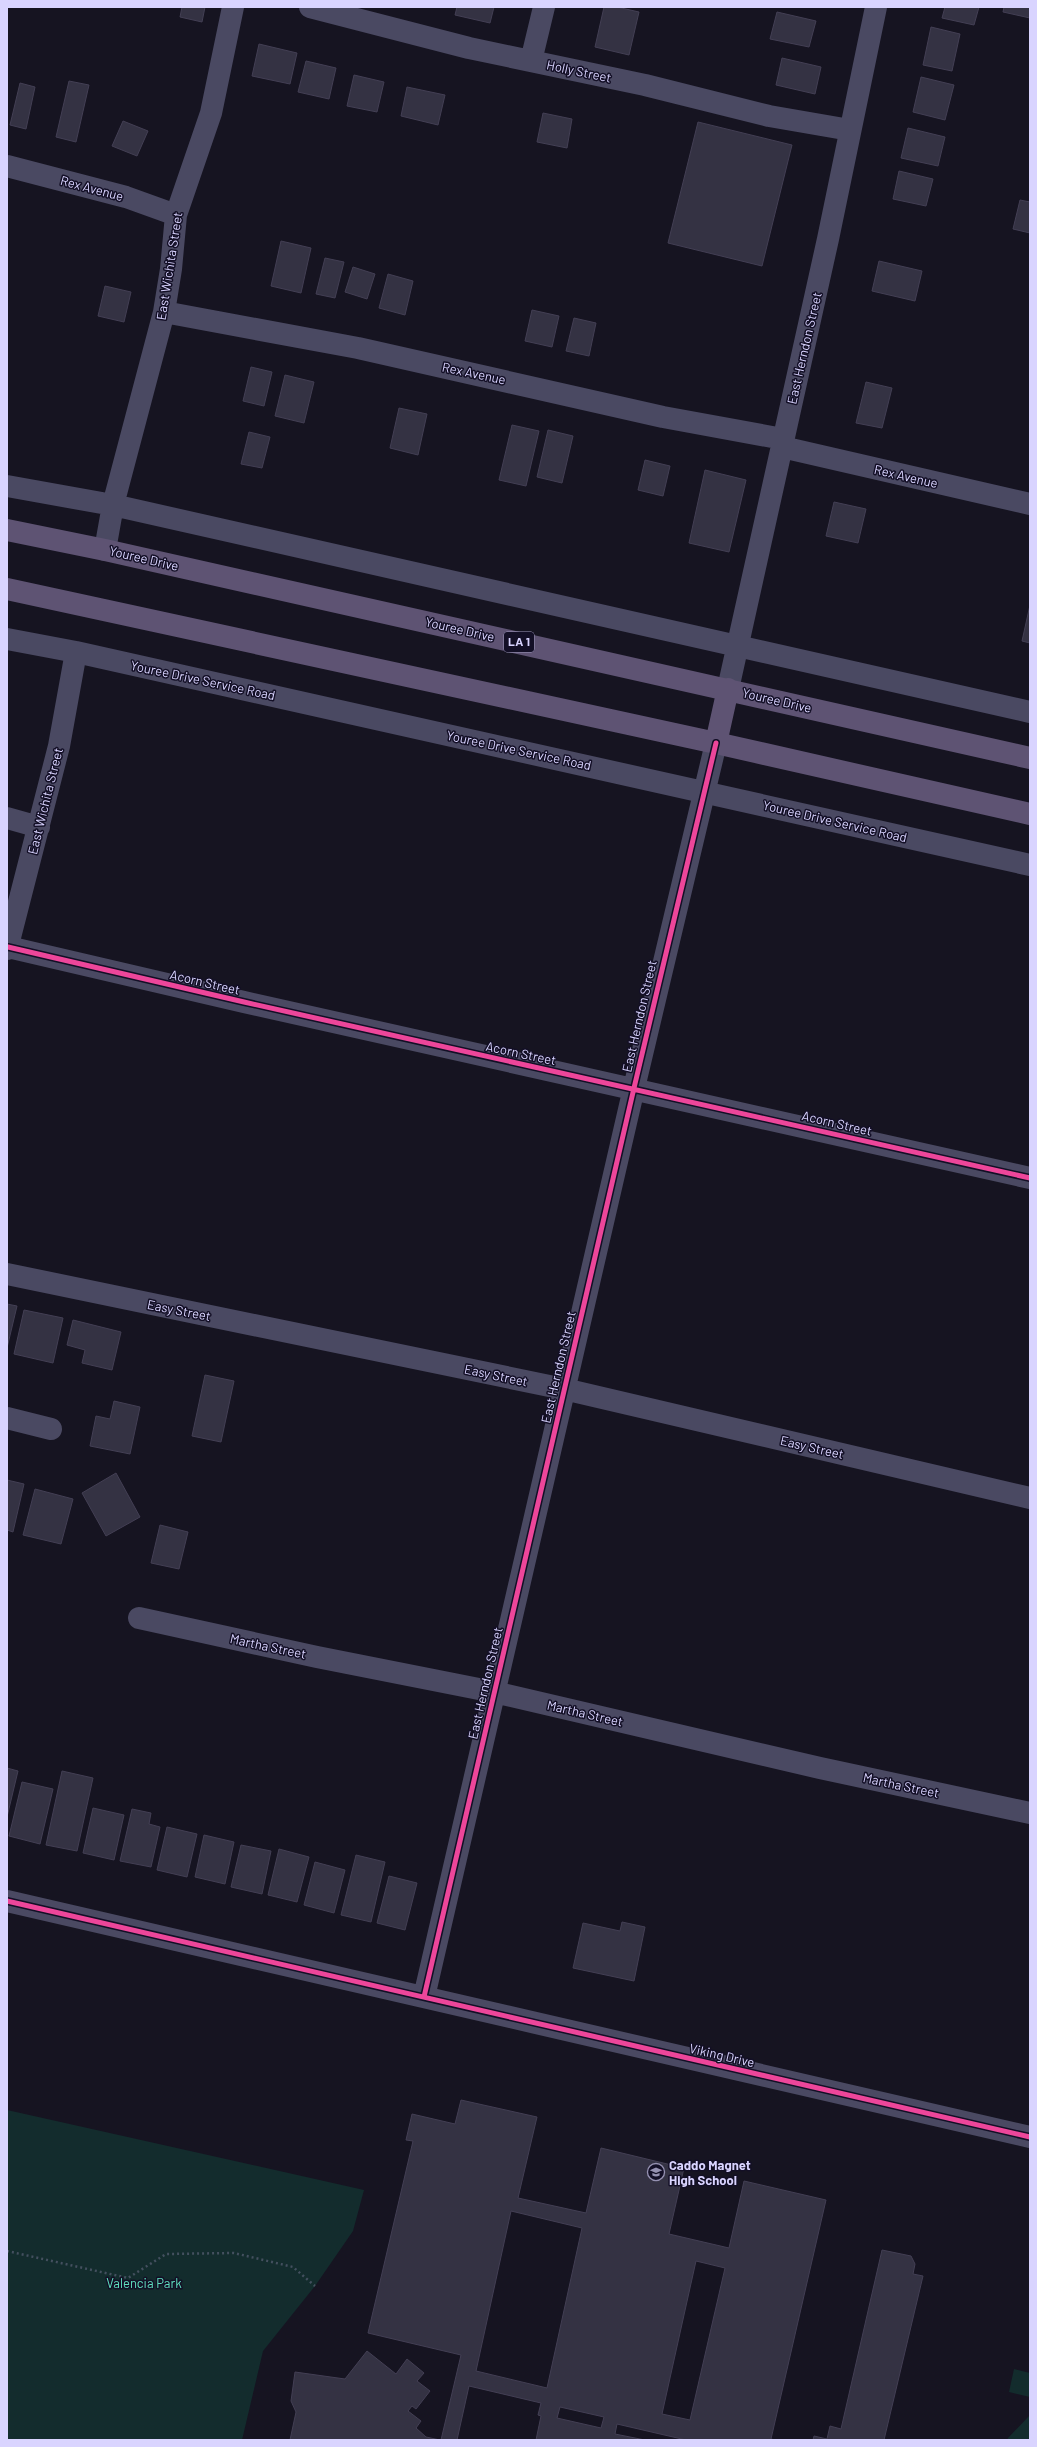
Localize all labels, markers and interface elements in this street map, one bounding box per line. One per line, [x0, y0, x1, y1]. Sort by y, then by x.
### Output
street label: Holly Street [545, 56, 613, 86]
street label: Rex Avenue [59, 172, 125, 204]
street label: East Wichita Street [153, 211, 185, 321]
street label: East Herndon Street [783, 290, 825, 406]
street label: Rex Avenue [441, 358, 507, 388]
street label: Rex Avenue [873, 461, 939, 491]
street label: Youree Drive [108, 542, 180, 574]
street label: Youree Drive [424, 613, 496, 645]
road number: LA 1 [504, 632, 534, 652]
street label: Youree Drive Service Road [129, 657, 277, 703]
street label: Youree Drive [741, 684, 813, 716]
street label: Youree Drive Service Road [445, 727, 593, 773]
street label: East Wichita Street [24, 746, 66, 856]
street label: Youree Drive Service Road [761, 797, 909, 845]
street label: East Herndon Street [618, 958, 660, 1074]
street label: Acorn Street [168, 966, 242, 998]
street label: Acorn Street [484, 1038, 558, 1068]
street label: Acorn Street [800, 1107, 874, 1139]
street label: Easy Street [146, 1296, 212, 1324]
street label: East Herndon Street [537, 1309, 579, 1425]
street label: Easy Street [463, 1360, 529, 1390]
street label: Easy Street [779, 1432, 845, 1462]
street label: East Herndon Street [464, 1625, 506, 1741]
street label: Martha Street [229, 1630, 307, 1662]
street label: Martha Street [546, 1697, 624, 1729]
street label: Martha Street [862, 1769, 940, 1801]
street label: Viking Drive [688, 2040, 756, 2070]
place label: Caddo Magnet High School [669, 2157, 751, 2188]
school or university icon: Caddo Magnet High School [646, 2162, 666, 2182]
park label: Valencia Park [106, 2275, 182, 2291]

